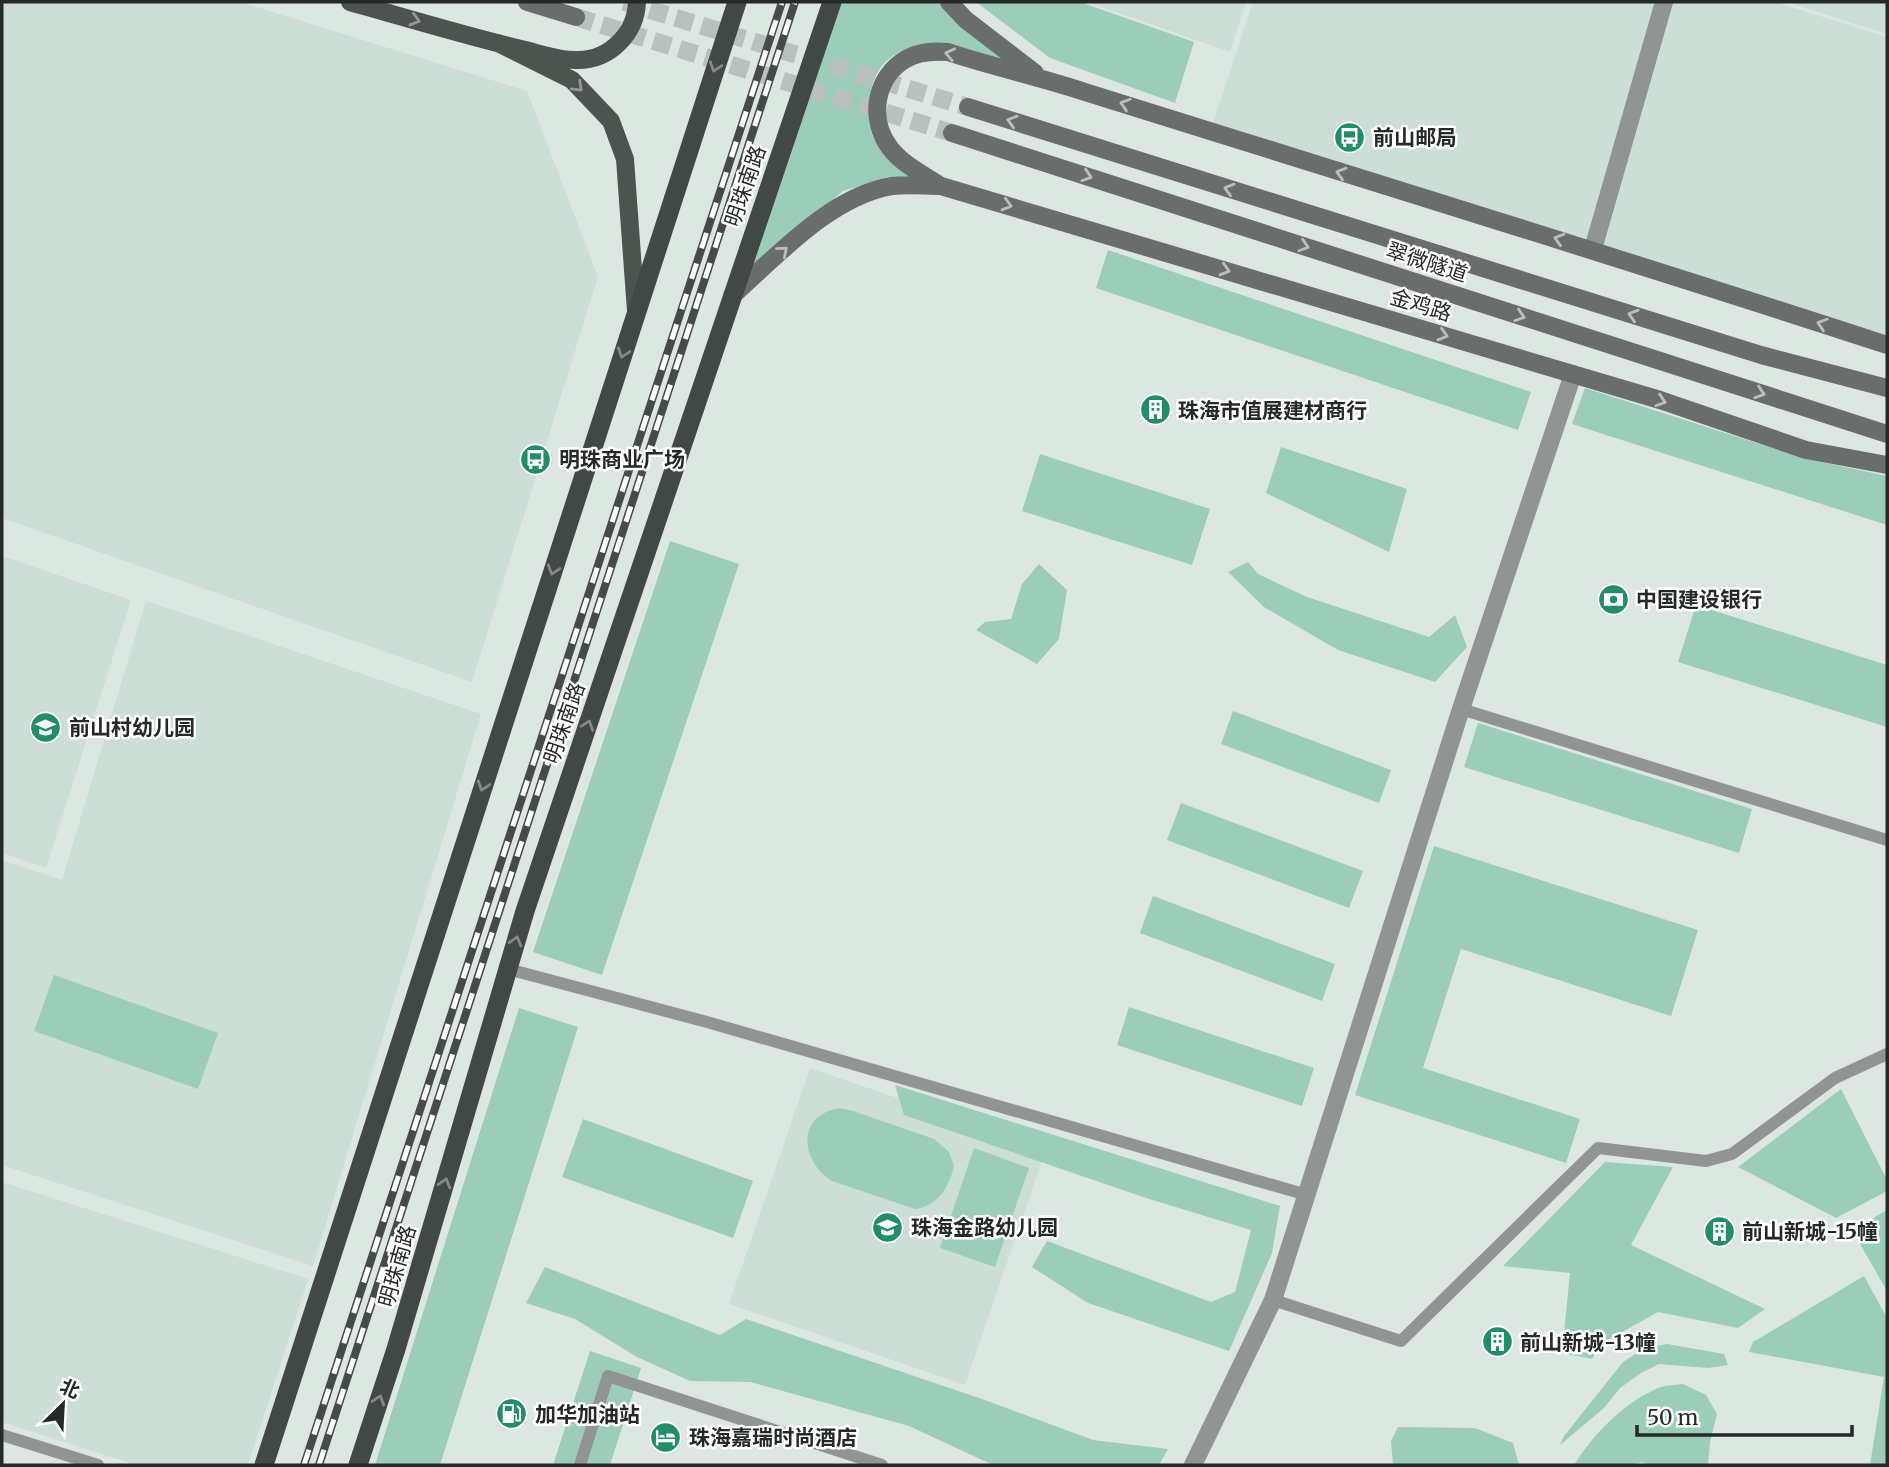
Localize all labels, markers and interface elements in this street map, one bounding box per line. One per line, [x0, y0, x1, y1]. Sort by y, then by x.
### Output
one-way arrow [409, 12, 421, 26]
one-way arrow [945, 48, 957, 62]
one-way arrow [709, 60, 724, 72]
one-way arrow [570, 79, 583, 92]
one-way arrow [1119, 98, 1131, 112]
one-way arrow [1006, 114, 1018, 129]
bus stop icon: 前山邮局 [1333, 120, 1367, 154]
place label: 前山邮局 [1373, 124, 1457, 151]
street label: 明珠南路 [719, 142, 771, 230]
one-way arrow [1336, 167, 1348, 181]
one-way arrow [1080, 168, 1093, 182]
one-way arrow [1223, 182, 1235, 197]
one-way arrow [1001, 197, 1013, 212]
one-way arrow [1553, 233, 1565, 248]
street label: 翠微隧道 [1383, 236, 1471, 288]
one-way arrow [1297, 238, 1309, 252]
one-way arrow [775, 247, 788, 259]
one-way arrow [1219, 262, 1231, 277]
street label: 金鸡路 [1387, 283, 1455, 327]
one-way arrow [1514, 307, 1526, 322]
one-way arrow [1628, 309, 1640, 324]
one-way arrow [1817, 318, 1829, 332]
one-way arrow [1437, 327, 1449, 342]
one-way arrow [617, 346, 631, 359]
one-way arrow [1753, 385, 1766, 399]
one-way arrow [1654, 392, 1666, 407]
building icon: 珠海市值展建材商行 [1138, 393, 1172, 427]
place label: 珠海市值展建材商行 [1178, 397, 1367, 424]
bus stop icon: 明珠商业广场 [519, 442, 553, 476]
place label: 明珠商业广场 [559, 446, 685, 473]
one-way arrow [547, 563, 561, 575]
bank icon: 中国建设银行 [1596, 582, 1630, 616]
place label: 中国建设银行 [1636, 586, 1762, 613]
street label: 明珠南路 [538, 679, 590, 767]
school or university icon: 前山村幼儿园 [29, 710, 63, 744]
place label: 前山村幼儿园 [69, 714, 195, 741]
one-way arrow [580, 719, 594, 732]
one-way arrow [477, 779, 491, 792]
one-way arrow [508, 935, 523, 947]
one-way arrow [437, 1177, 452, 1189]
school or university icon: 珠海金路幼儿园 [871, 1210, 905, 1244]
place label: 珠海金路幼儿园 [911, 1214, 1058, 1241]
building icon: 前山新城-15幢 [1702, 1214, 1736, 1248]
place label: 前山新城-15幢 [1742, 1218, 1878, 1245]
street label: 明珠南路 [372, 1222, 422, 1310]
building icon: 前山新城-13幢 [1480, 1325, 1514, 1359]
place label: 前山新城-13幢 [1520, 1329, 1656, 1356]
north arrow [28, 1369, 98, 1439]
text: 北 [56, 1374, 83, 1403]
scale bar [1637, 1394, 1852, 1438]
one-way arrow [371, 1395, 386, 1407]
fuel station icon: 加华加油站 [495, 1397, 529, 1431]
place label: 加华加油站 [535, 1401, 640, 1428]
text: 50 m [1647, 1404, 1698, 1431]
hotel icon: 珠海嘉瑞时尚酒店 [649, 1420, 683, 1454]
place label: 珠海嘉瑞时尚酒店 [689, 1424, 857, 1451]

